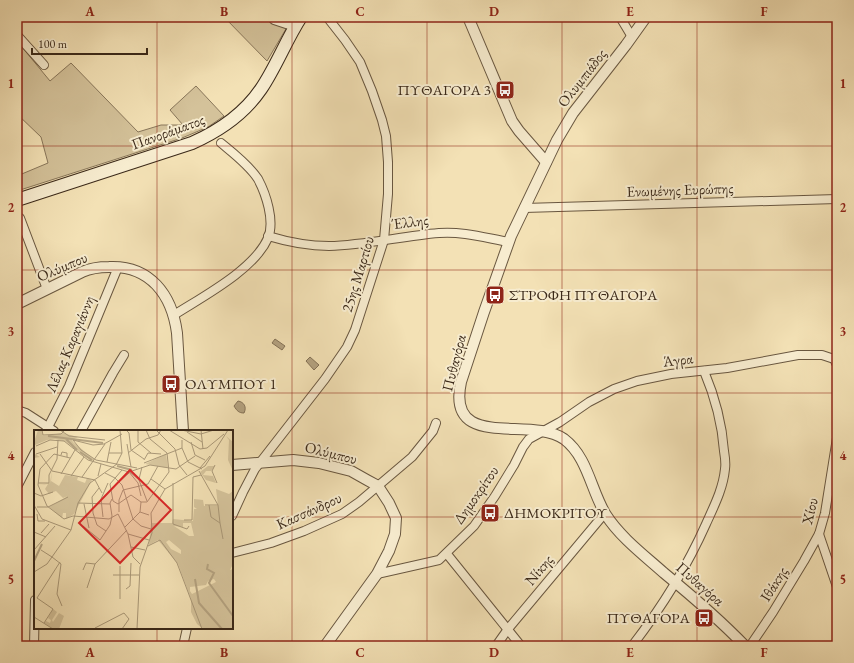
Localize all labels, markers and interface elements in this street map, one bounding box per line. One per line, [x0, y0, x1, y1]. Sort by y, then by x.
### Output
text: A [84, 3, 95, 20]
text: B [220, 3, 228, 20]
text: C [355, 3, 365, 20]
text: D [489, 3, 499, 20]
text: E [626, 3, 634, 20]
text: F [760, 3, 768, 20]
scale bar [32, 30, 147, 56]
text: 100 m [38, 36, 68, 52]
street label: Ολυμπιάδος [553, 45, 610, 111]
text: 1 [8, 75, 15, 92]
text: 1 [840, 75, 847, 92]
bus stop icon: ΠΥΘΑΓΟΡΑ 3 [494, 79, 516, 101]
place label: ΠΥΘΑΓΟΡΑ 3 [397, 80, 491, 99]
street label: Πανοράματος [129, 110, 207, 154]
street label: Ενωμένης Ευρώπης [626, 178, 734, 201]
text: 2 [8, 199, 15, 216]
text: 2 [840, 199, 847, 216]
street label: Έλλης [391, 210, 429, 233]
street label: 25ης Μαρτίου [337, 234, 378, 314]
street label: Ολύμπου [34, 247, 90, 286]
bus stop icon: ΣΤΡΟΦΗ ΠΥΘΑΓΟΡΑ [484, 284, 506, 306]
place label: ΣΤΡΟΦΗ ΠΥΘΑΓΟΡΑ [509, 285, 658, 304]
street label: Λέλας Καραγιάννη [40, 292, 98, 396]
text: 3 [8, 323, 15, 340]
text: 3 [840, 323, 847, 340]
street label: Πυθαγόρα [437, 332, 470, 393]
street label: Άγρα [661, 348, 694, 371]
bus stop icon: ΟΛΥΜΠΟΥ 1 [160, 373, 182, 395]
place label: ΟΛΥΜΠΟΥ 1 [185, 374, 277, 393]
inset map [34, 430, 233, 629]
street label: Ολύμπου [303, 437, 359, 468]
text: 4 [8, 447, 15, 464]
text: 4 [840, 447, 847, 464]
street label: Δημοκρίτου [449, 462, 503, 528]
street label: Κασσάνδρου [273, 488, 344, 533]
street label: Χίου [797, 496, 822, 527]
bus stop icon: ΔΗΜΟΚΡΙΤΟΥ [479, 502, 501, 524]
place label: ΔΗΜΟΚΡΙΤΟΥ [504, 503, 607, 522]
street label: Νίκης [520, 550, 557, 589]
street label: Πυθαγόρα [672, 557, 729, 610]
street label: Ιθάκης [756, 563, 792, 605]
text: 5 [8, 571, 14, 588]
text: 5 [840, 571, 846, 588]
bus stop icon: ΠΥΘΑΓΟΡΑ [693, 607, 715, 629]
place label: ΠΥΘΑΓΟΡΑ [607, 608, 691, 627]
text: A [84, 644, 95, 661]
text: B [220, 644, 228, 661]
text: C [355, 644, 365, 661]
text: D [489, 644, 499, 661]
text: E [626, 644, 634, 661]
text: F [760, 644, 768, 661]

